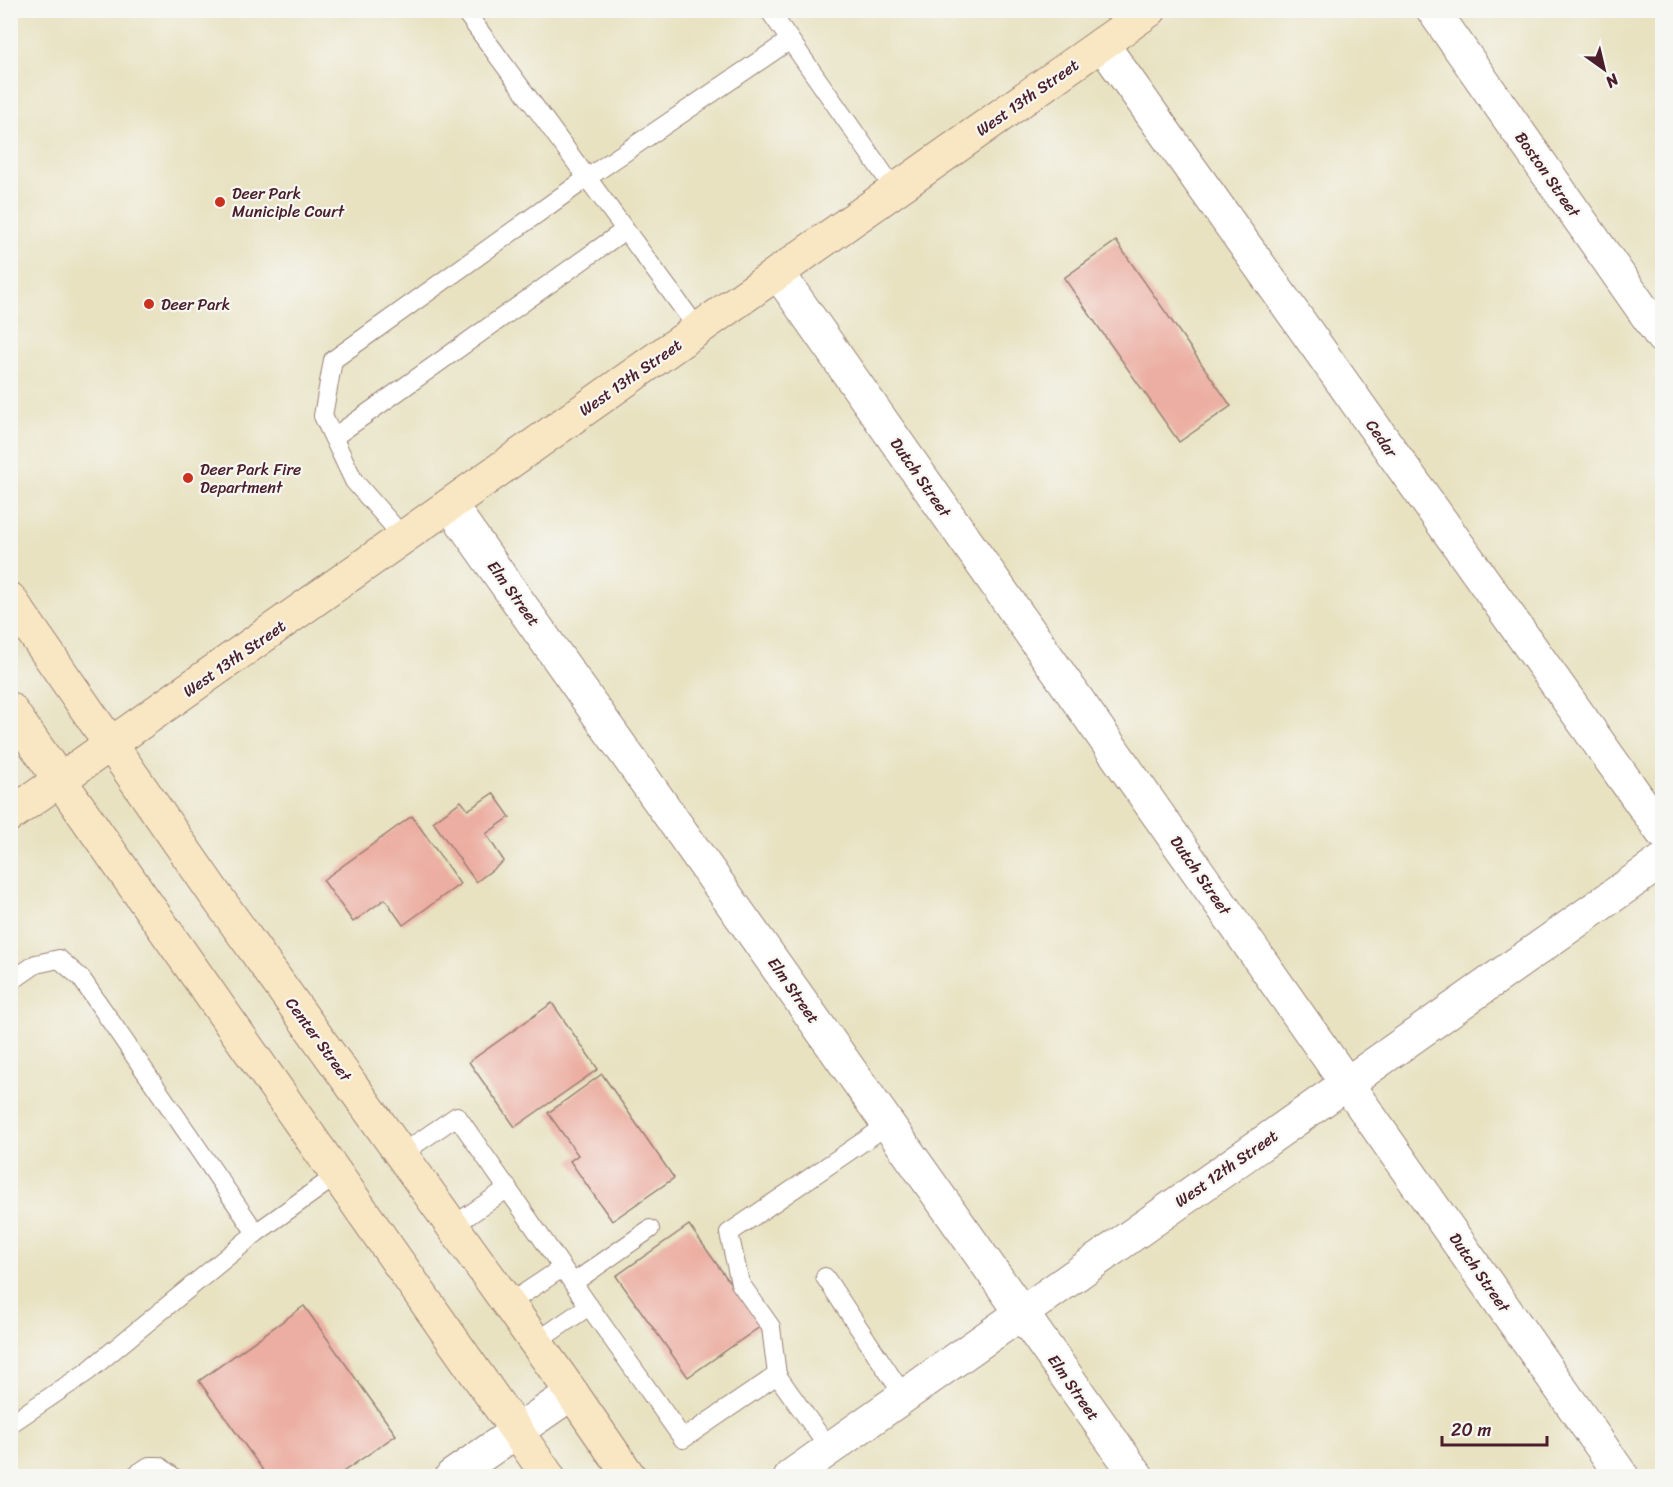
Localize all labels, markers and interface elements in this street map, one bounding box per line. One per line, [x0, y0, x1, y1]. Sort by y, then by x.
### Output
north arrow [1574, 39, 1634, 99]
street label: West 13th Street [970, 51, 1085, 144]
text: N [1599, 65, 1626, 97]
street label: Boston Street [1507, 125, 1588, 224]
place label: Deer Park Municiple Court [232, 179, 345, 226]
marker: Deer Park Municiple Court [213, 195, 227, 209]
place label: Deer Park [161, 290, 230, 319]
marker: Deer Park [142, 297, 156, 311]
street label: West 13th Street [573, 331, 688, 424]
street label: Cedar [1358, 413, 1406, 465]
street label: Dutch Street [882, 431, 959, 524]
place label: Deer Park Fire Department [200, 455, 301, 502]
marker: Deer Park Fire Department [181, 471, 195, 485]
street label: Elm Street [479, 554, 548, 633]
street label: West 13th Street [177, 612, 292, 705]
street label: Dutch Street [1162, 829, 1239, 922]
street label: Elm Street [760, 951, 827, 1030]
street label: Center Street [278, 991, 360, 1088]
street label: West 12th Street [1168, 1122, 1284, 1215]
street label: Dutch Street [1441, 1226, 1518, 1319]
street label: Elm Street [1040, 1348, 1107, 1427]
scale bar [1442, 1409, 1547, 1447]
text: 20 m [1451, 1414, 1491, 1446]

